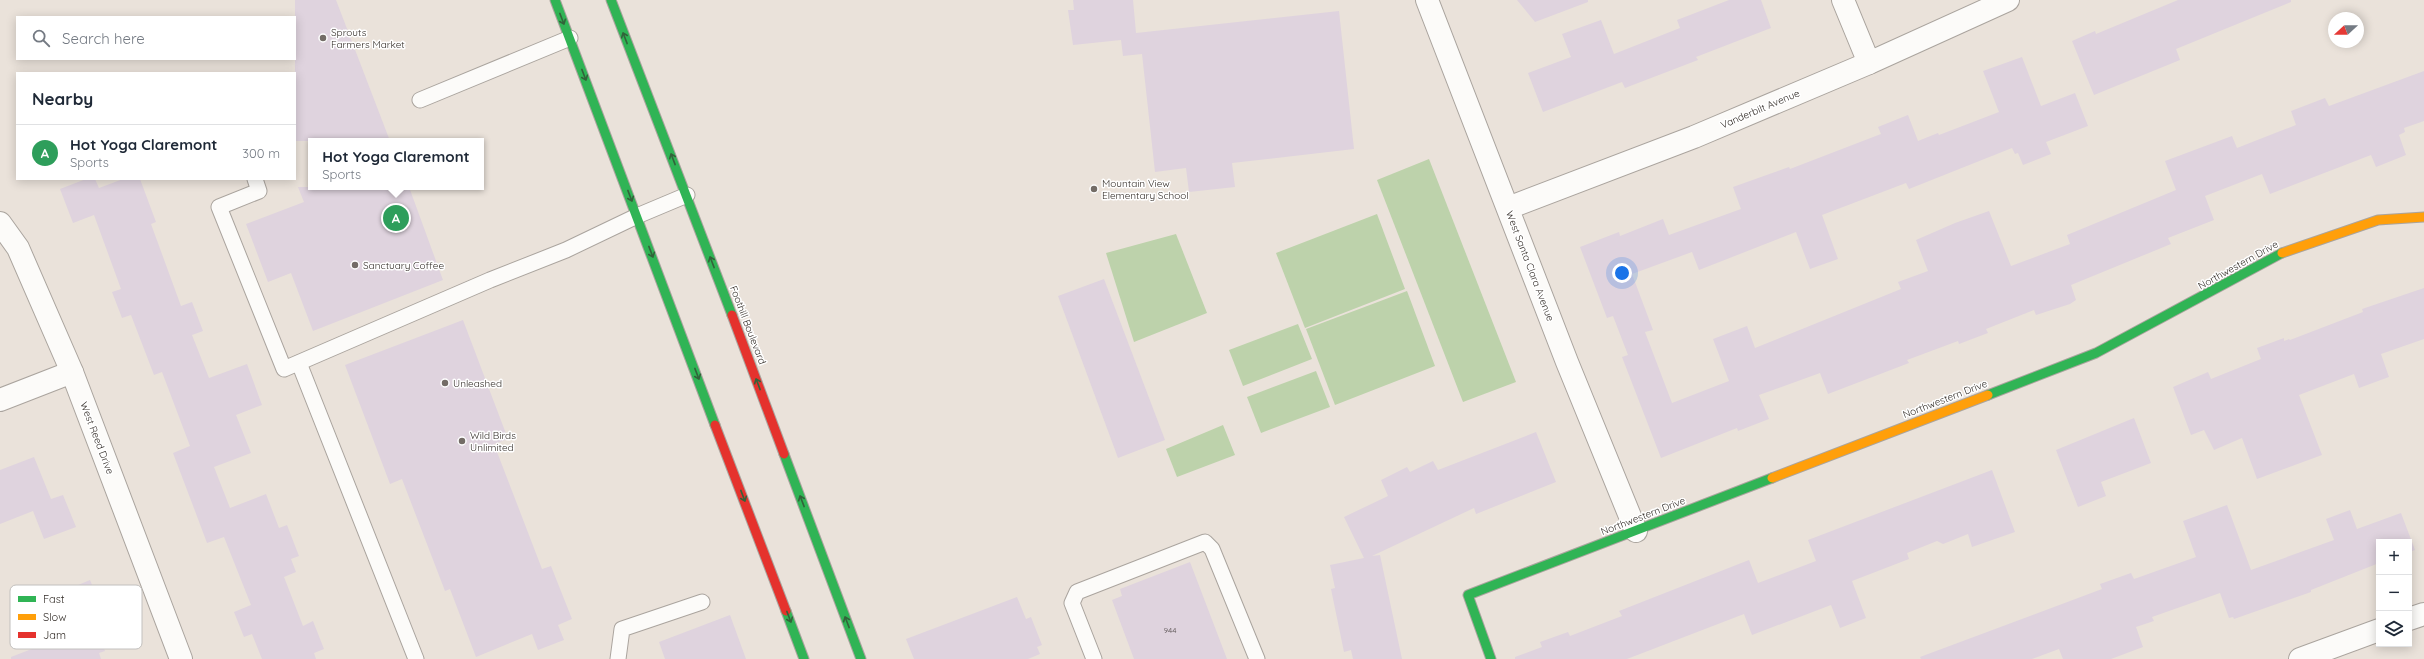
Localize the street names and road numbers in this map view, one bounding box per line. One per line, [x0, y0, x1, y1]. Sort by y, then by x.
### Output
street label: Vanderbilt Avenue [1718, 86, 1802, 132]
street label: West Santa Clara Avenue [1503, 209, 1557, 323]
street label: Northwestern Drive [2196, 237, 2281, 292]
street label: Foothill Boulevard [727, 284, 769, 366]
street label: Northwestern Drive [1901, 377, 1989, 421]
street label: West Reed Drive [77, 400, 117, 476]
street label: Northwestern Drive [1599, 494, 1687, 538]

